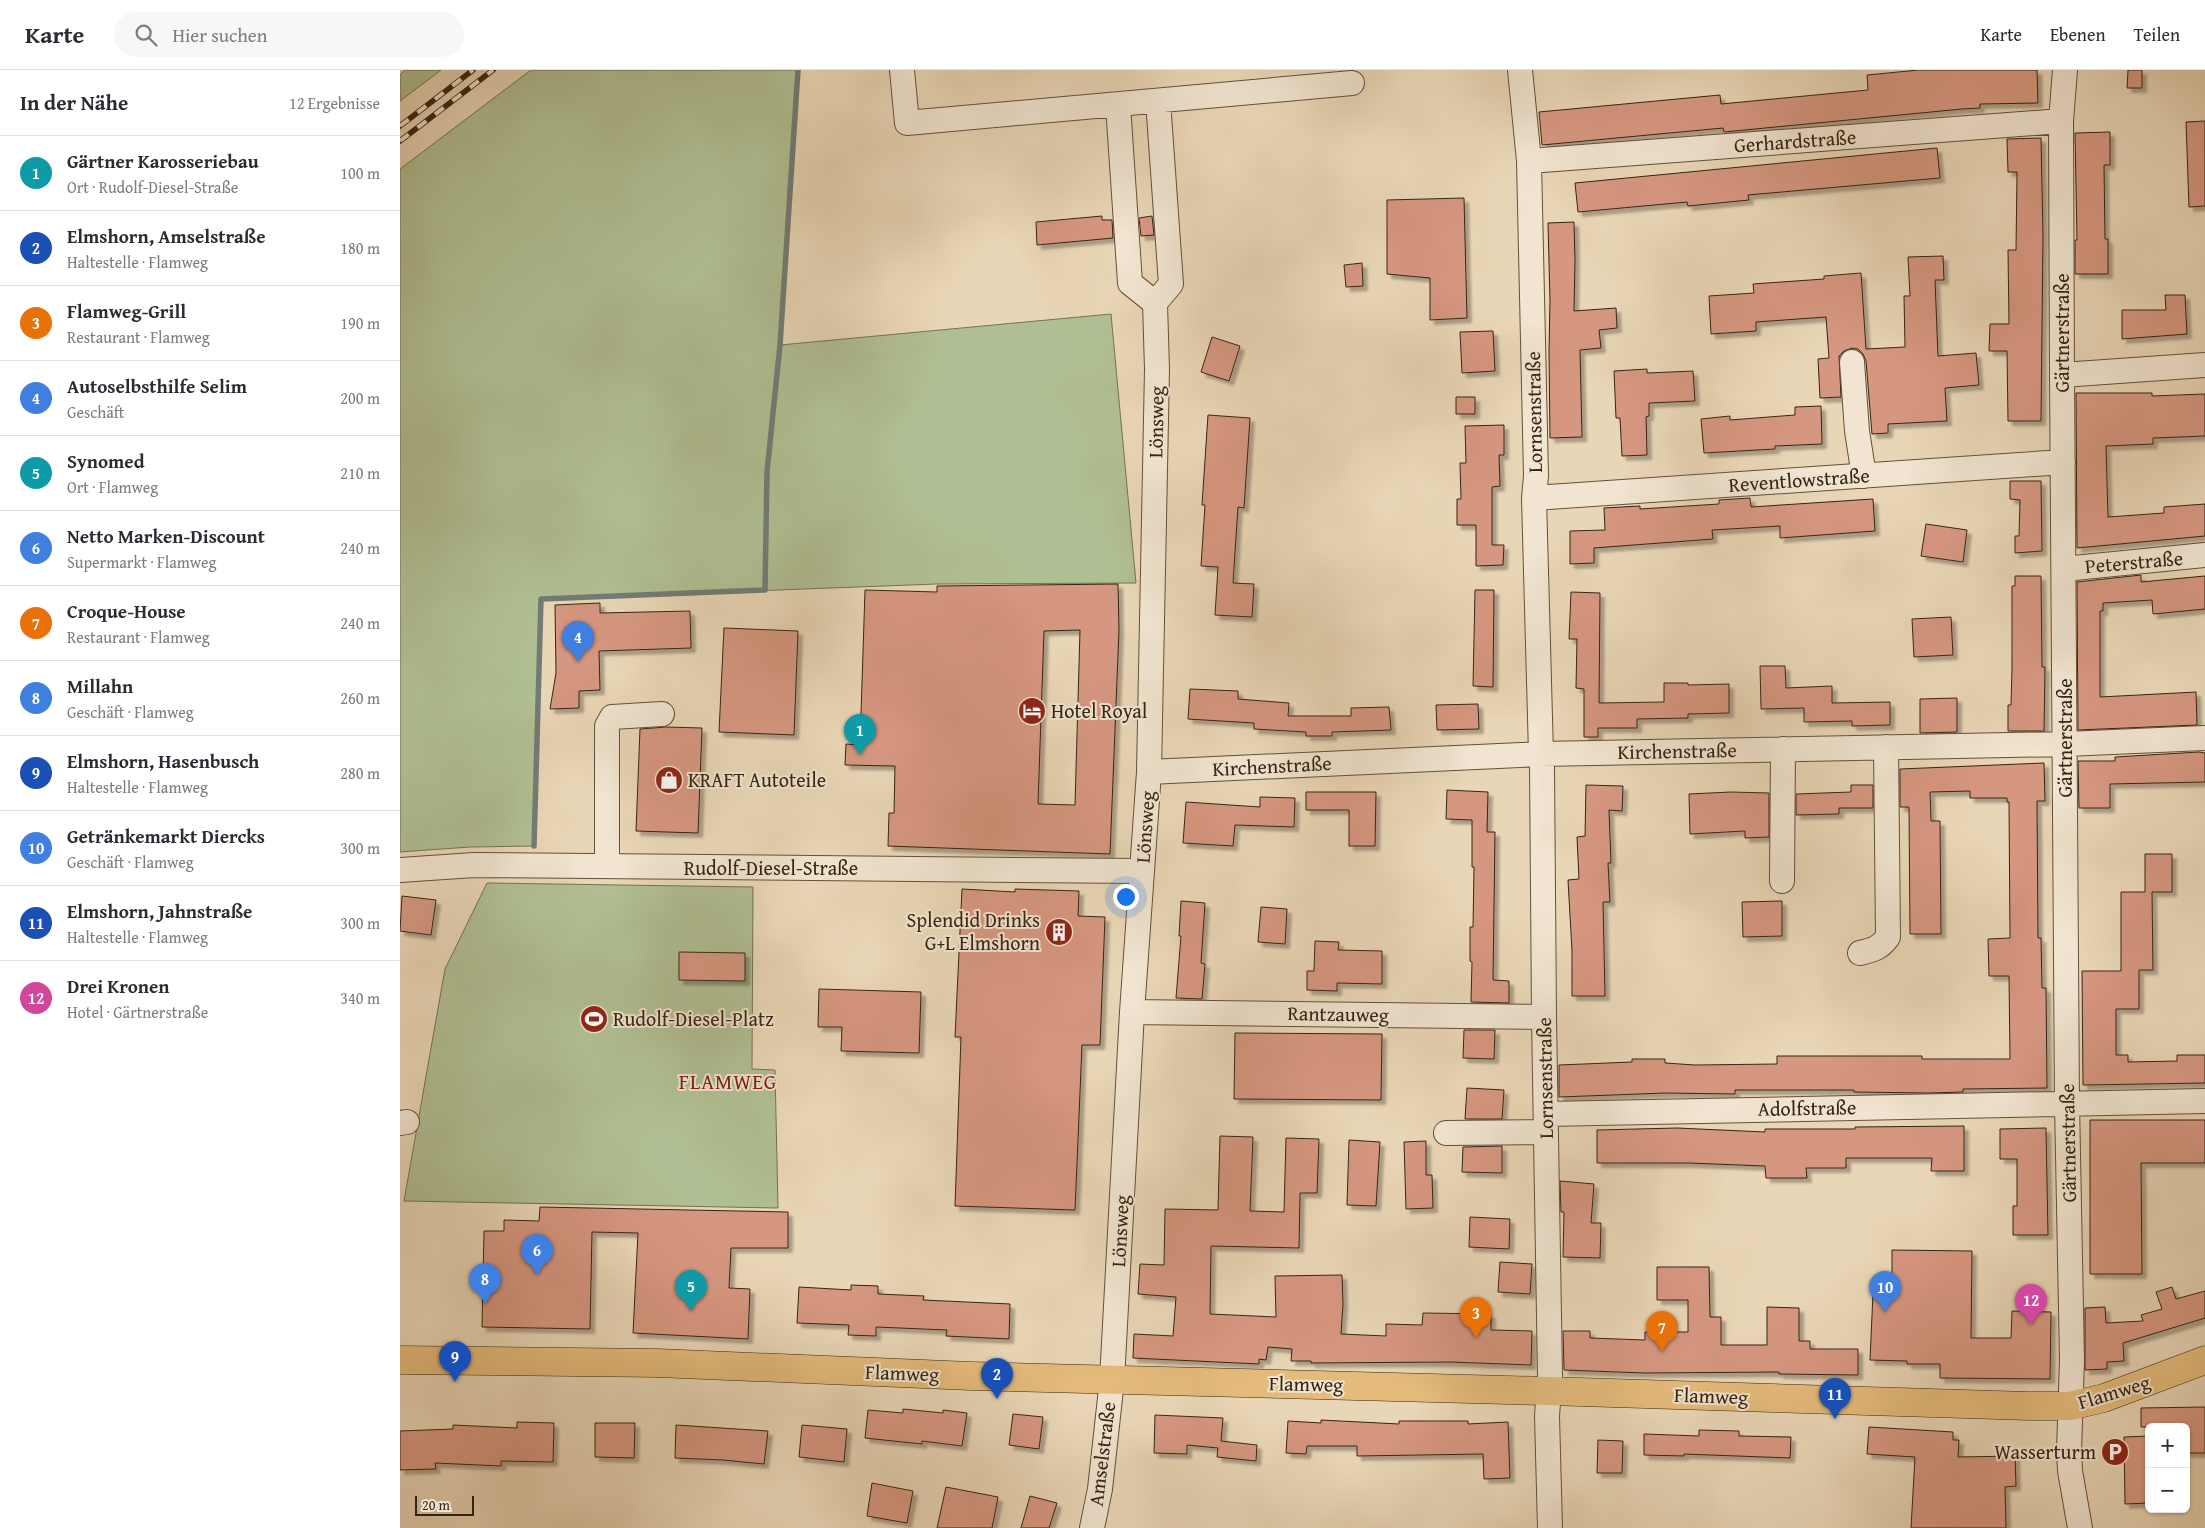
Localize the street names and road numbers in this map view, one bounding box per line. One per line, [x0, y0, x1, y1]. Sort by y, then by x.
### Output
street label: Gerhardstraße [1733, 122, 1857, 159]
street label: Gärtnerstraße [2047, 273, 2076, 393]
street label: Lornsenstraße [1518, 351, 1549, 473]
street label: Lönsweg [1140, 386, 1171, 458]
street label: Reventlowstraße [1727, 460, 1870, 499]
street label: Peterstraße [2084, 543, 2184, 580]
street label: Gärtnerstraße [2050, 678, 2079, 798]
street label: Kirchenstraße [1617, 735, 1737, 766]
street label: Kirchenstraße [1212, 748, 1332, 783]
street label: Lönsweg [1128, 790, 1161, 864]
street label: Rudolf-Diesel-Straße [684, 853, 858, 882]
street label: Rantzauweg [1287, 998, 1389, 1029]
street label: Lornsenstraße [1529, 1017, 1560, 1139]
street label: Gärtnerstraße [2052, 1083, 2083, 1203]
street label: Adolfstraße [1757, 1092, 1857, 1123]
street label: Lönsweg [1103, 1194, 1136, 1268]
street label: Flamweg [864, 1357, 940, 1388]
street label: Flamweg [2074, 1367, 2154, 1416]
street label: Flamweg [1269, 1368, 1343, 1399]
street label: Flamweg [1673, 1380, 1749, 1411]
street label: Amselstraße [1081, 1400, 1122, 1508]

